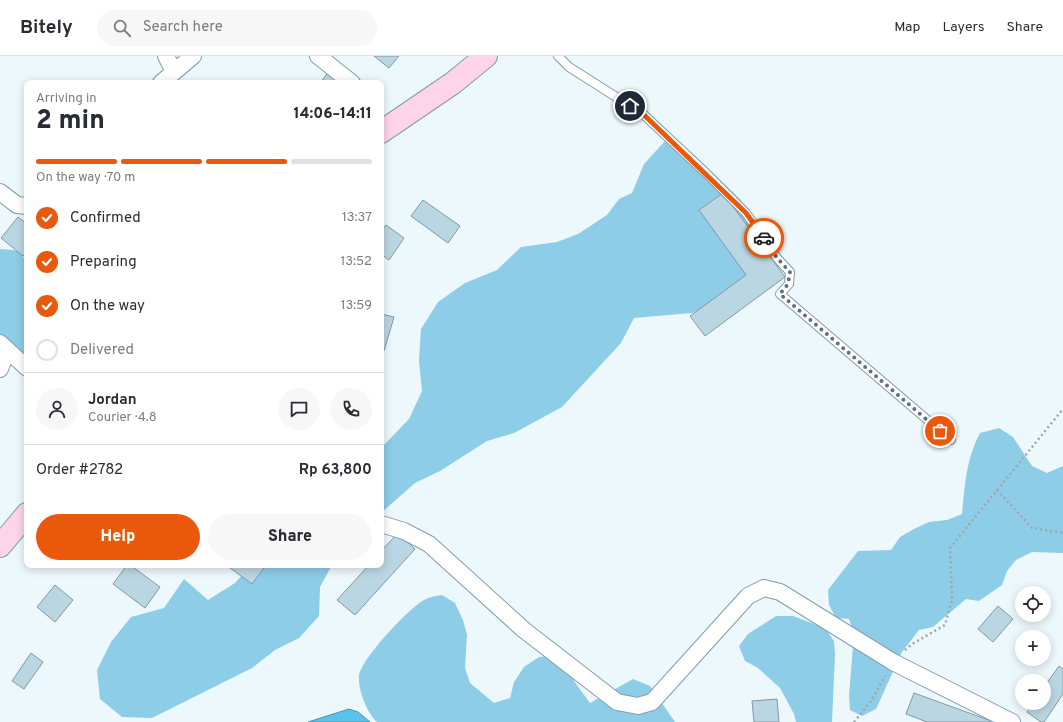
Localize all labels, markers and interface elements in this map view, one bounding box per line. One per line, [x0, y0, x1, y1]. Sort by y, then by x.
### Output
search box [97, 10, 377, 46]
text: Bitely [20, 16, 73, 40]
icon: search [111, 17, 133, 39]
text: Search here [143, 18, 223, 37]
text: Map [894, 19, 920, 36]
text: Layers [942, 19, 984, 36]
text: Share [1006, 19, 1043, 36]
pin [613, 89, 647, 123]
text: Arriving in [36, 91, 97, 107]
icon: home [619, 95, 641, 117]
text: 2 min [36, 105, 105, 138]
text: 14:06–14:11 [294, 105, 372, 124]
text: On the way · 70 m [36, 170, 135, 186]
icon: check [36, 207, 58, 229]
text: Confirmed [70, 209, 141, 228]
text: 13:37 [342, 210, 372, 226]
courier [744, 218, 784, 258]
icon: car [753, 227, 775, 249]
icon: check [36, 251, 58, 273]
text: Preparing [70, 253, 137, 272]
text: 13:52 [340, 254, 372, 270]
icon: check [36, 295, 58, 317]
text: On the way [70, 297, 145, 316]
text: 13:59 [341, 298, 372, 314]
text: Delivered [70, 341, 134, 360]
button: person [36, 388, 78, 430]
button: chat [278, 388, 320, 430]
button: phone [330, 388, 372, 430]
text: Jordan [88, 391, 137, 410]
text: Courier · 4.8 [88, 410, 157, 426]
pin [923, 414, 957, 448]
icon: bag [929, 420, 951, 442]
text: Order #2782 [36, 461, 123, 480]
text: Rp 63,800 [299, 461, 372, 480]
button: Help [36, 514, 200, 560]
button: Share [208, 514, 372, 560]
map controls [1015, 586, 1051, 710]
button: locate [1015, 586, 1051, 622]
button: + [1015, 630, 1051, 666]
button: − [1015, 674, 1051, 710]

